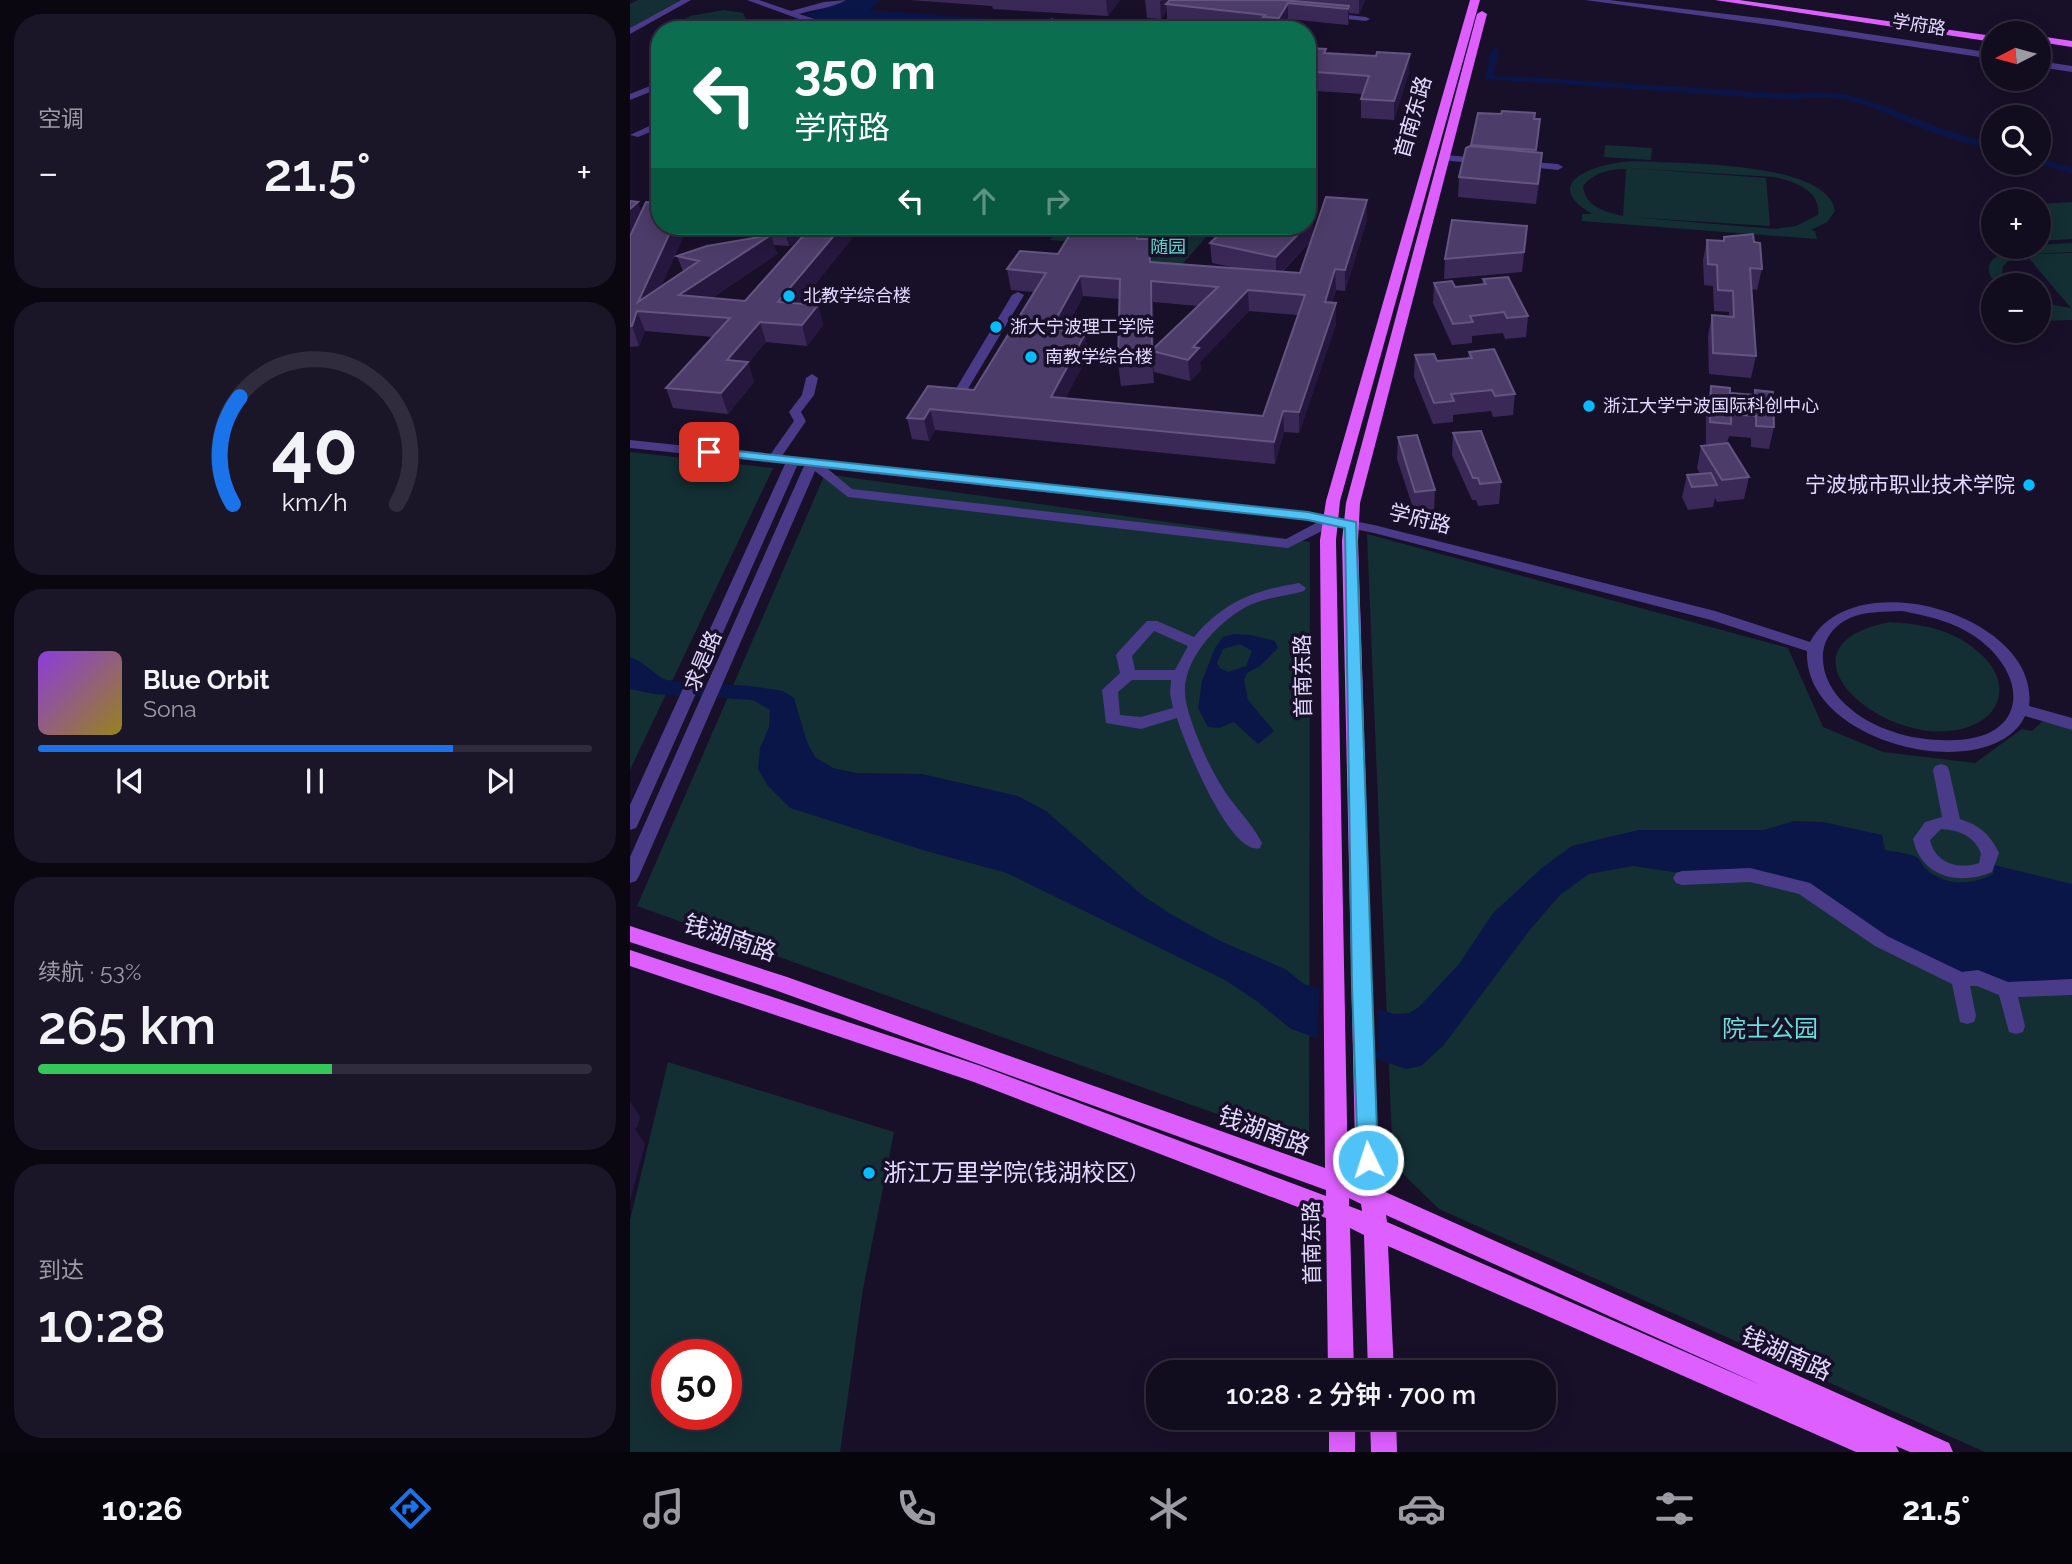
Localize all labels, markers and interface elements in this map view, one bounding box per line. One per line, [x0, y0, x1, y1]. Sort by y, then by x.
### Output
street label: 学府路 [1891, 10, 1947, 39]
north arrow [1981, 21, 2051, 91]
map controls [1981, 21, 2051, 343]
text: 350 m [794, 43, 936, 100]
icon: left [679, 49, 770, 140]
street label: 首南东路 [1389, 73, 1436, 161]
text: 空调 [38, 105, 84, 132]
button: search [1981, 105, 2051, 175]
text: 学府路 [794, 109, 890, 146]
text: 21.5° [264, 142, 371, 203]
text: − [38, 150, 58, 195]
text: + [576, 150, 592, 195]
icon: left [892, 182, 930, 220]
icon: ahead [965, 182, 1003, 220]
icon: right [1038, 182, 1076, 220]
button: + [1981, 189, 2051, 259]
park label: 随园 [1150, 236, 1186, 257]
button: − [1981, 273, 2051, 343]
place label: 北教学综合楼 [803, 285, 911, 306]
marker: 北教学综合楼 [781, 288, 797, 304]
place label: 浙大宁波理工学院 [1010, 316, 1154, 337]
marker: 浙大宁波理工学院 [988, 319, 1004, 335]
place label: 南教学综合楼 [1045, 346, 1153, 367]
marker: 南教学综合楼 [1023, 349, 1039, 365]
place label: 浙江大学宁波国际科创中心 [1603, 395, 1819, 416]
marker: 浙江大学宁波国际科创中心 [1581, 398, 1597, 414]
text: 40 [272, 407, 358, 492]
pin [679, 422, 739, 482]
icon: arrive [690, 433, 728, 471]
place label: 宁波城市职业技术学院 [1805, 472, 2015, 497]
marker: 宁波城市职业技术学院 [2021, 477, 2037, 493]
text: km/h [282, 487, 348, 517]
street label: 学府路 [1387, 499, 1454, 538]
street label: 求是路 [679, 627, 726, 695]
street label: 首南东路 [1289, 634, 1316, 718]
text: Blue Orbit [143, 665, 270, 695]
text: Sona [143, 695, 197, 722]
icon: previous [111, 762, 149, 800]
icon: pause [296, 762, 334, 800]
icon: next [481, 762, 519, 800]
street label: 钱湖南路 [680, 908, 780, 967]
text: 续航 · 53% [38, 958, 141, 985]
text: 265 km [38, 995, 216, 1056]
park label: 院士公园 [1722, 1014, 1818, 1043]
street label: 钱湖南路 [1214, 1100, 1314, 1161]
position arrow [1331, 1123, 1405, 1197]
place label: 浙江万里学院(钱湖校区) [883, 1158, 1136, 1187]
marker: 浙江万里学院(钱湖校区) [861, 1165, 877, 1181]
street label: 首南东路 [1298, 1201, 1325, 1285]
text: 到达 [38, 1256, 84, 1283]
text: 10:28 [38, 1293, 166, 1354]
street label: 钱湖南路 [1736, 1321, 1836, 1386]
speed limit sign: 50 [651, 1339, 742, 1430]
text: 10:28 · 2 分钟 · 700 m [1226, 1380, 1476, 1410]
icon: directions [386, 1484, 435, 1533]
icon: music [639, 1484, 688, 1533]
icon: phone [892, 1484, 941, 1533]
icon: climate [1144, 1484, 1193, 1533]
icon: car [1397, 1484, 1446, 1533]
icon: filters [1650, 1484, 1699, 1533]
text: 10:26 [102, 1490, 183, 1527]
text: 21.5° [1902, 1490, 1970, 1527]

